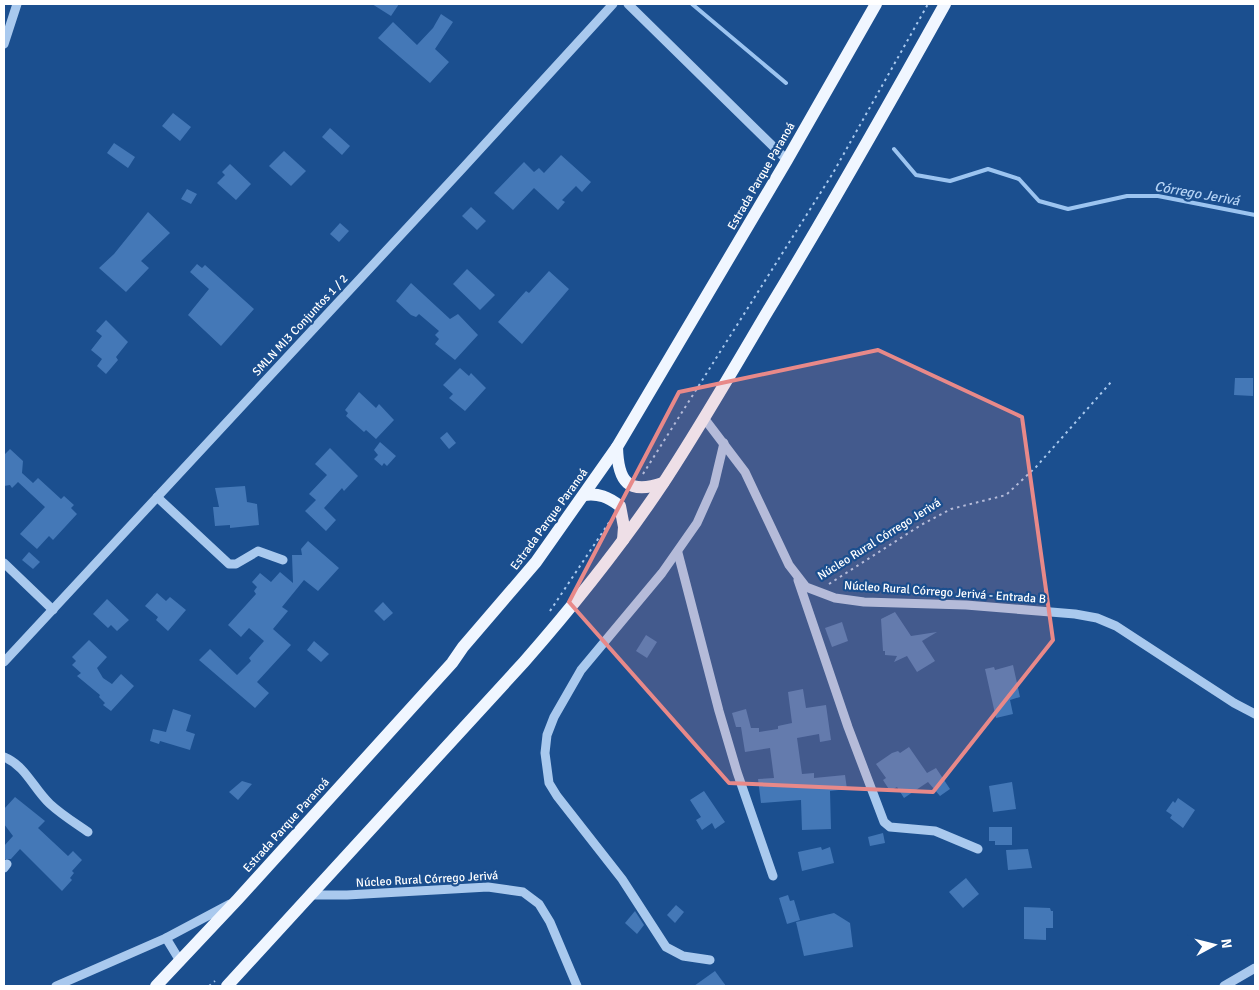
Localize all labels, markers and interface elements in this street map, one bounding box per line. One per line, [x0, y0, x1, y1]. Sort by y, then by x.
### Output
street label: Estrada Parque Paranoá [724, 120, 798, 233]
water label: Córrego Jerivá [1153, 178, 1242, 210]
street label: SMLN MI3 Conjuntos 1 / 2 [249, 271, 351, 379]
street label: Estrada Parque Paranoá [507, 466, 591, 573]
street label: Núcleo Rural Córrego Jerivá [815, 495, 944, 584]
street label: Núcleo Rural Córrego Jerivá - Entrada B [844, 578, 1046, 607]
street label: Estrada Parque Paranoá [240, 775, 333, 876]
street label: Núcleo Rural Córrego Jerivá [355, 868, 499, 891]
north arrow [1189, 920, 1239, 970]
text: N [1217, 938, 1235, 949]

